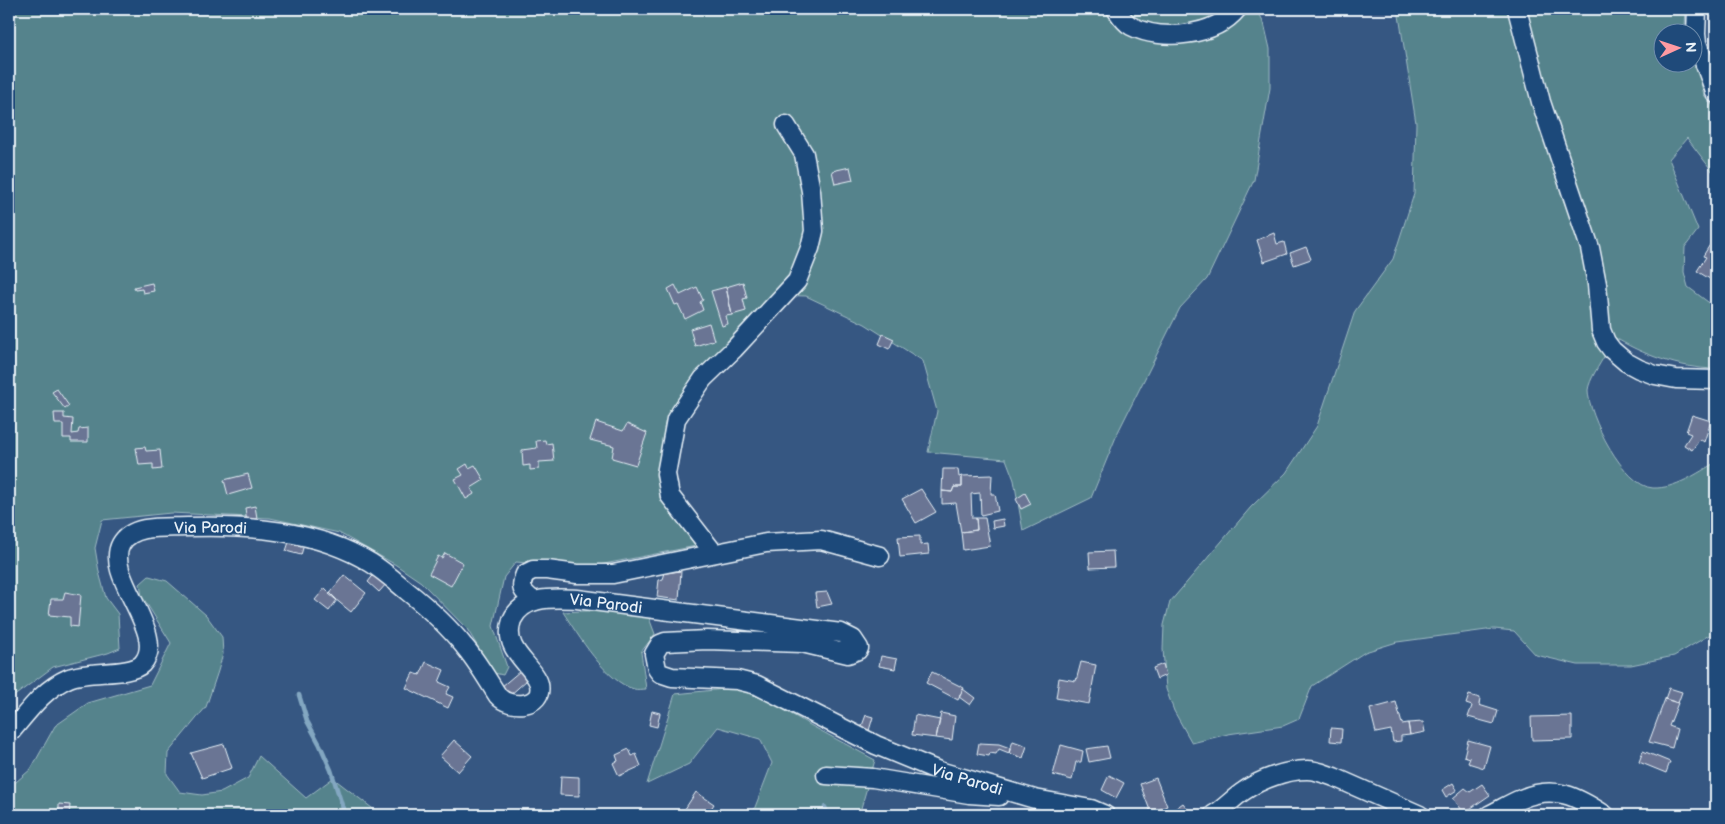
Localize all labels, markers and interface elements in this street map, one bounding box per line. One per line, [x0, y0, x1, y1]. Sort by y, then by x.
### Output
north arrow [1652, 22, 1702, 72]
text: N [1682, 42, 1699, 53]
street label: Via Parodi [174, 519, 248, 539]
street label: Via Parodi [569, 591, 643, 618]
street label: Via Parodi [928, 761, 1004, 800]

